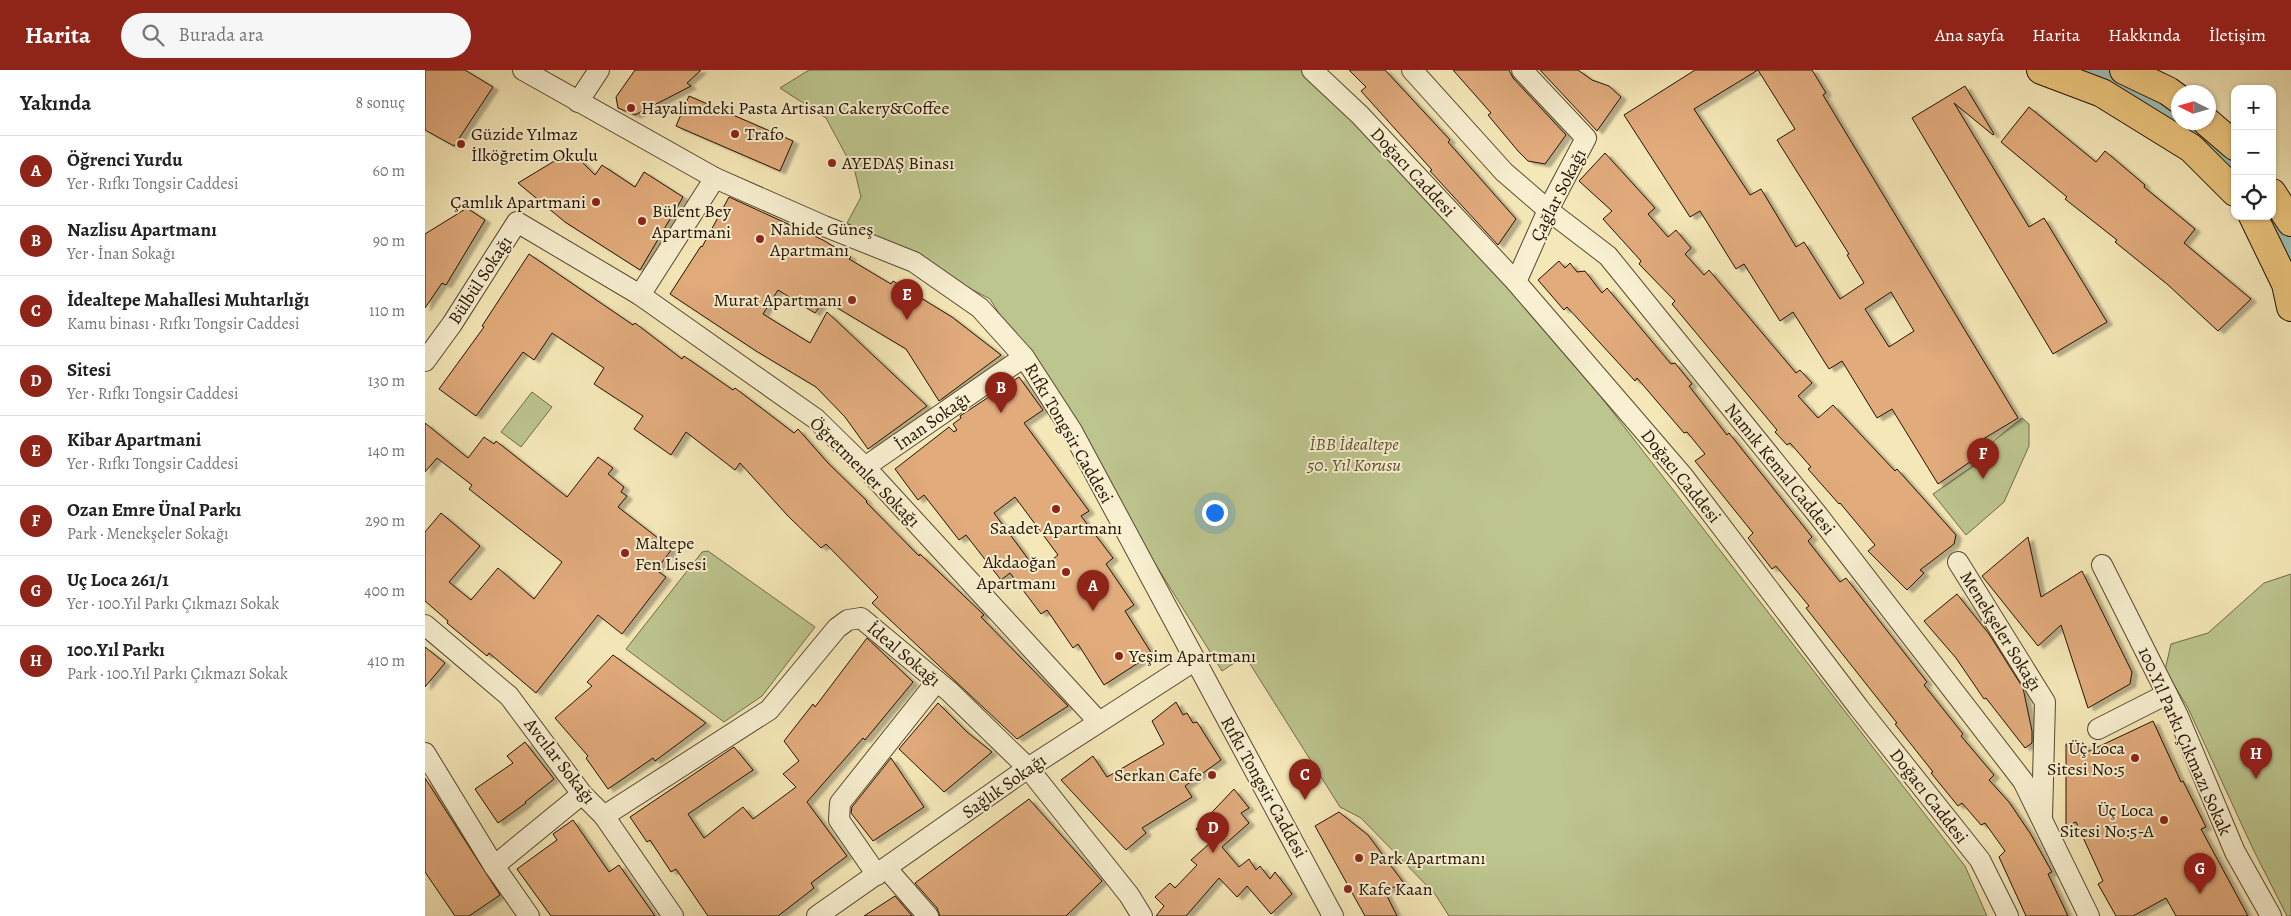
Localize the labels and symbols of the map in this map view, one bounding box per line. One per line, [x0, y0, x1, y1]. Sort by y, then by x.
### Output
north arrow [2171, 85, 2216, 130]
place label: Hayalimdeki Pasta Artisan Cakery&Coffee [641, 96, 949, 120]
marker: Hayalimdeki Pasta Artisan Cakery&Coffee [625, 102, 637, 114]
place label: Güzide Yılmaz İlköğretim Okulu [471, 122, 598, 167]
place label: Trafo [745, 122, 784, 146]
street label: Doğacı Caddesi [1365, 122, 1461, 222]
marker: Trafo [729, 128, 741, 140]
marker: Güzide Yılmaz İlköğretim Okulu [455, 138, 467, 150]
street label: Çağlar Sokağı [1524, 145, 1592, 245]
place label: AYEDAŞ Binası [841, 151, 954, 175]
marker: AYEDAŞ Binası [826, 157, 838, 169]
place label: Çamlık Apartmani [450, 190, 586, 214]
marker: Çamlık Apartmani [590, 196, 602, 208]
place label: Bülent Bey Apartmani [651, 199, 732, 244]
marker: Bülent Bey Apartmani [636, 215, 648, 227]
place label: Nahide Güneş Apartmanı [769, 217, 874, 262]
street label: Bülbül Sokağı [442, 231, 518, 329]
marker: Nahide Güneş Apartmanı [754, 233, 766, 245]
pin: E [891, 279, 923, 320]
place label: Murat Apartmanı [714, 288, 842, 312]
marker: Murat Apartmanı [846, 294, 858, 306]
street label: Rıfkı Tongsir Caddesi [1019, 358, 1119, 508]
pin: B [985, 372, 1017, 413]
street label: İnan Sokağı [889, 386, 975, 456]
street label: Namık Kemal Caddesi [1719, 398, 1841, 540]
street label: Öğretmenler Sokağı [804, 411, 926, 533]
street label: Doğacı Caddesi [1636, 424, 1726, 528]
park label: İBB İdealtepe 50. Yıl Korusu [1306, 432, 1401, 477]
pin: F [1967, 438, 1999, 479]
your location [1202, 500, 1228, 526]
marker: Saadet Apartmanı [1050, 503, 1062, 515]
place label: Saadet Apartmanı [990, 516, 1122, 540]
place label: Maltepe Fen Lisesi [635, 531, 707, 576]
marker: Maltepe Fen Lisesi [619, 547, 631, 559]
place label: Akdaoğan Apartmanı [976, 550, 1056, 595]
marker: Akdaoğan Apartmanı [1060, 566, 1072, 578]
street label: Menekşeler Sokağı [1954, 566, 2048, 696]
pin: A [1077, 570, 1109, 611]
street label: İdeal Sokağı [862, 616, 946, 692]
street label: 100.Yıl Parkı Çıkmazı Sokak [2133, 643, 2238, 839]
place label: Yeşim Apartmanı [1128, 644, 1256, 668]
marker: Yeşim Apartmanı [1113, 650, 1125, 662]
street label: Avcılar Sokağı [518, 712, 601, 809]
street label: Rıfkı Tongsir Caddesi [1216, 713, 1312, 861]
place label: Üç Loca Sitesi No:5 [2047, 736, 2126, 781]
pin: H [2240, 738, 2272, 779]
street label: Doğacı Caddesi [1884, 744, 1974, 848]
street label: Sağlık Sokağı [957, 748, 1051, 824]
marker: Üç Loca Sitesi No:5 [2129, 752, 2141, 764]
pin: C [1289, 759, 1321, 800]
place label: Serkan Cafe [1114, 763, 1202, 787]
marker: Serkan Cafe [1206, 769, 1218, 781]
place label: Üç Loca Sitesi No:5-A [2060, 798, 2155, 843]
pin: D [1197, 812, 1229, 853]
marker: Üç Loca Sitesi No:5-A [2158, 814, 2170, 826]
place label: Park Apartmanı [1369, 846, 1486, 870]
marker: Park Apartmanı [1353, 852, 1365, 864]
pin: G [2184, 853, 2216, 894]
place label: Kafe Kaan [1358, 877, 1433, 901]
marker: Kafe Kaan [1342, 883, 1354, 895]

